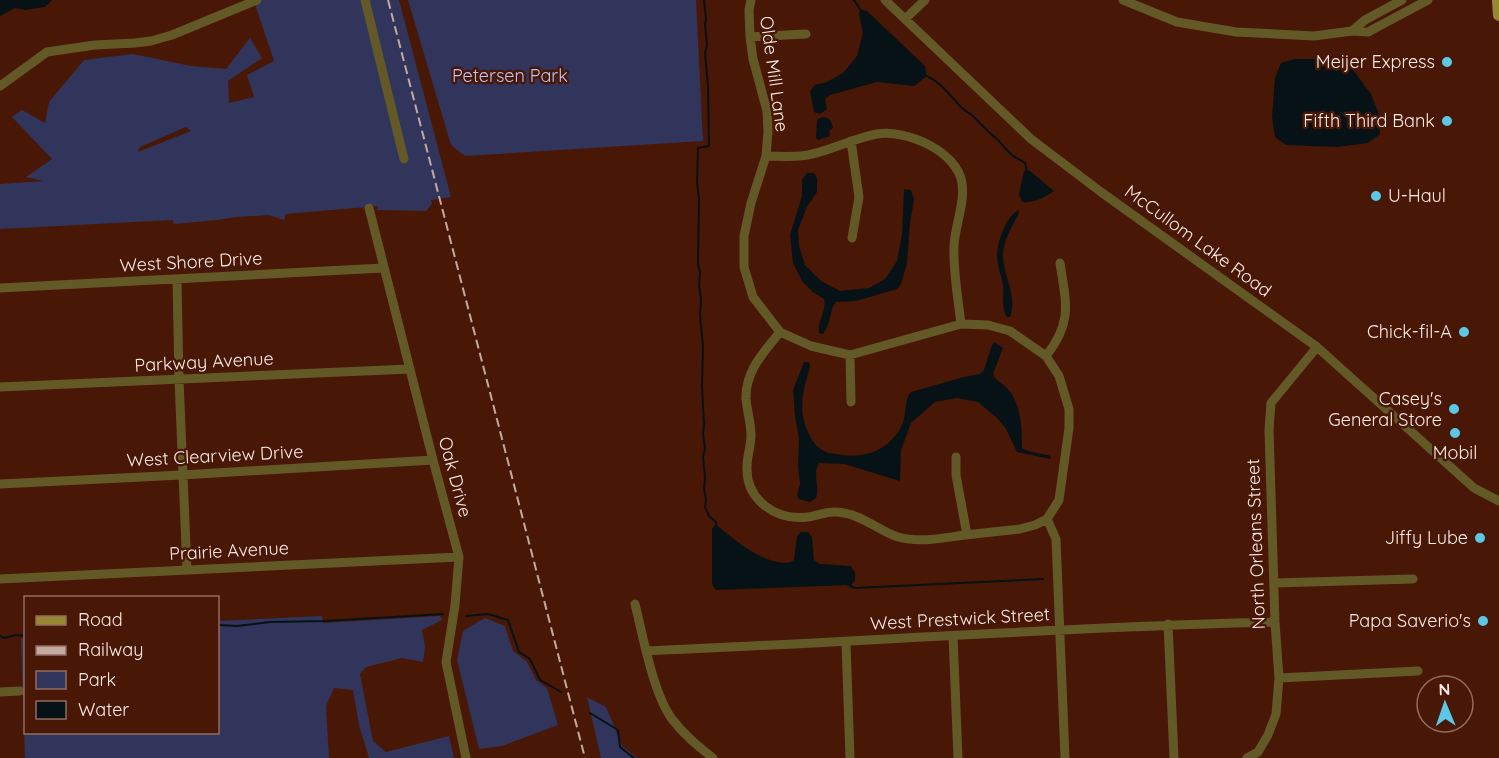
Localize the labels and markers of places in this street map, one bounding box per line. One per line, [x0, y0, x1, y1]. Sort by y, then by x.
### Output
place label: Meijer Express [1316, 50, 1435, 73]
marker: Meijer Express [1440, 55, 1454, 69]
place label: Fifth Third Bank [1303, 109, 1435, 132]
marker: Fifth Third Bank [1440, 114, 1454, 128]
place label: U-Haul [1388, 184, 1446, 207]
marker: U-Haul [1369, 189, 1383, 203]
place label: Chick-fil-A [1367, 320, 1452, 343]
marker: Chick-fil-A [1457, 325, 1471, 339]
place label: Casey's General Store [1328, 387, 1442, 431]
marker: Casey's General Store [1447, 402, 1461, 416]
marker: Mobil [1448, 426, 1462, 440]
place label: Mobil [1433, 441, 1477, 464]
place label: Jiffy Lube [1385, 526, 1468, 549]
marker: Jiffy Lube [1473, 531, 1487, 545]
place label: Papa Saverio's [1349, 609, 1471, 632]
marker: Papa Saverio's [1476, 614, 1490, 628]

